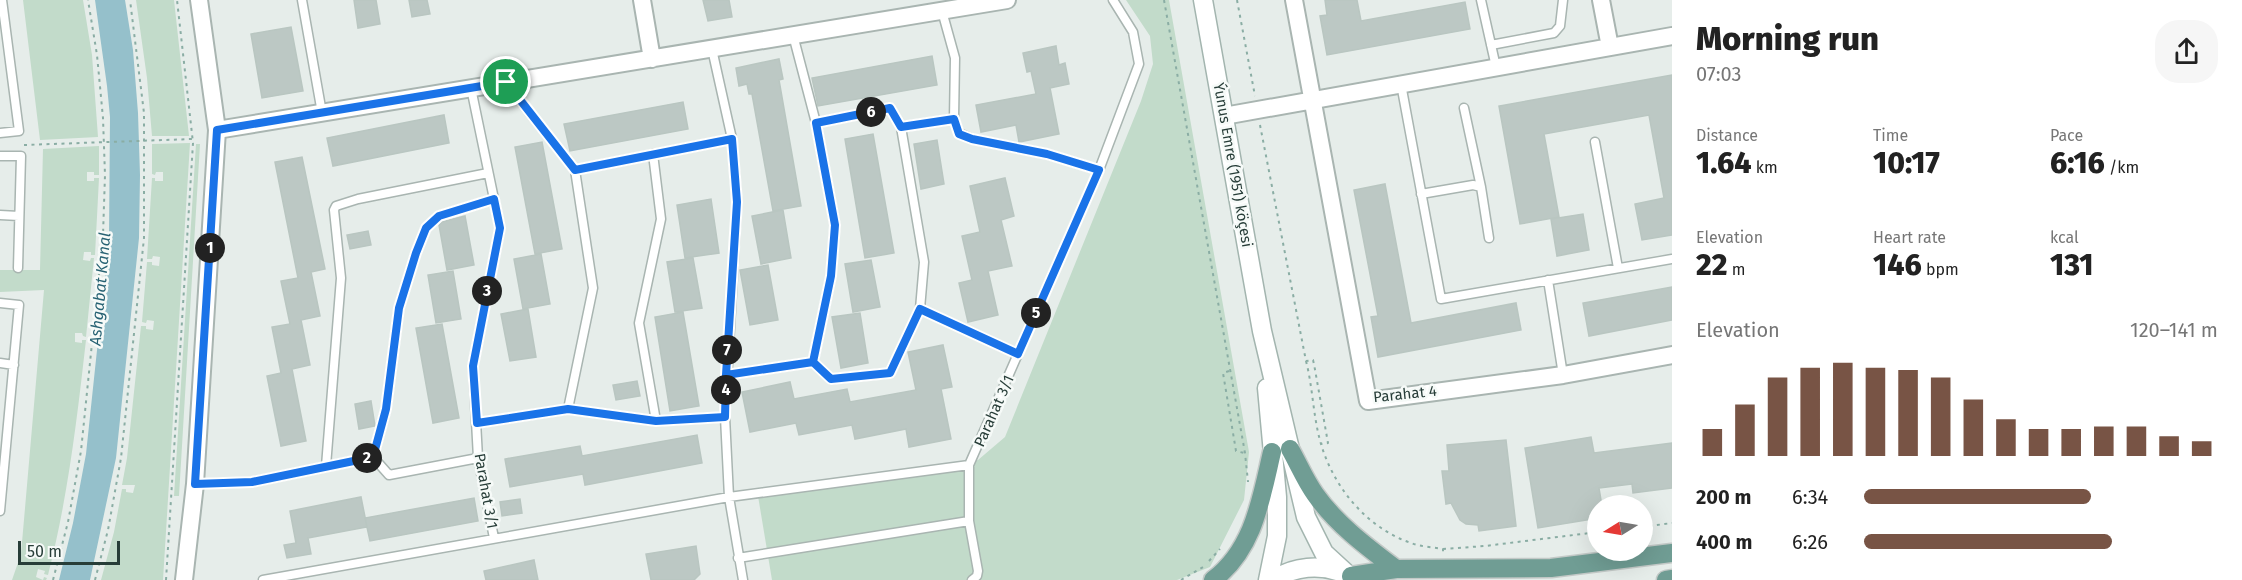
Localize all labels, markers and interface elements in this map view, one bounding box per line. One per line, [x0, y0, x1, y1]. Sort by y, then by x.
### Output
text: Morning run [1696, 19, 1879, 59]
button: share [2155, 20, 2218, 83]
pin [480, 56, 531, 107]
text: 07:03 [1696, 62, 1741, 86]
icon: arrive [489, 65, 522, 98]
street label: Ýunus Emre (1951) köçesi [1210, 81, 1256, 249]
pin: 6 [856, 97, 886, 127]
text: 6 [866, 102, 876, 121]
text: Distance [1696, 126, 1758, 145]
text: Time [1873, 126, 1908, 145]
text: Pace [2050, 126, 2083, 145]
text: 1.64 [1696, 145, 1752, 181]
text: 10:17 [1873, 145, 1940, 181]
text: 6:16 [2050, 145, 2105, 181]
text: km [1752, 158, 1778, 177]
text: /km [2105, 158, 2139, 177]
text: Elevation [1696, 228, 1763, 247]
text: Heart rate [1873, 228, 1946, 247]
text: kcal [2050, 228, 2079, 247]
water label: Ashgabat Kanal [86, 232, 114, 347]
pin: 1 [195, 233, 225, 263]
text: 1 [206, 238, 214, 257]
text: 22 [1696, 247, 1727, 283]
text: 146 [1873, 247, 1922, 283]
text: 131 [2050, 247, 2094, 283]
text: m [1727, 260, 1745, 279]
text: bpm [1922, 260, 1959, 279]
pin: 3 [472, 276, 502, 306]
text: 3 [483, 281, 491, 300]
pin: 5 [1021, 298, 1051, 328]
text: 5 [1032, 303, 1040, 322]
text: Elevation [1696, 318, 1780, 342]
text: 120–141 m [2130, 318, 2218, 342]
pin: 7 [712, 335, 742, 365]
text: 7 [723, 340, 731, 359]
street label: Parahat 3/1 [970, 372, 1018, 450]
pin: 4 [711, 375, 741, 405]
text: 4 [721, 380, 731, 399]
street label: Parahat 4 [1372, 382, 1438, 406]
pin: 2 [352, 443, 382, 473]
text: 2 [363, 448, 371, 467]
street label: Parahat 3/1 [471, 452, 501, 530]
text: 200 m [1696, 485, 1751, 509]
text: 6:34 [1792, 485, 1828, 509]
north arrow [1587, 495, 1653, 561]
map controls [1587, 495, 1653, 561]
text: 400 m [1696, 530, 1752, 554]
text: 6:26 [1792, 530, 1828, 554]
scale bar [18, 538, 120, 566]
text: 50 m [27, 542, 62, 561]

